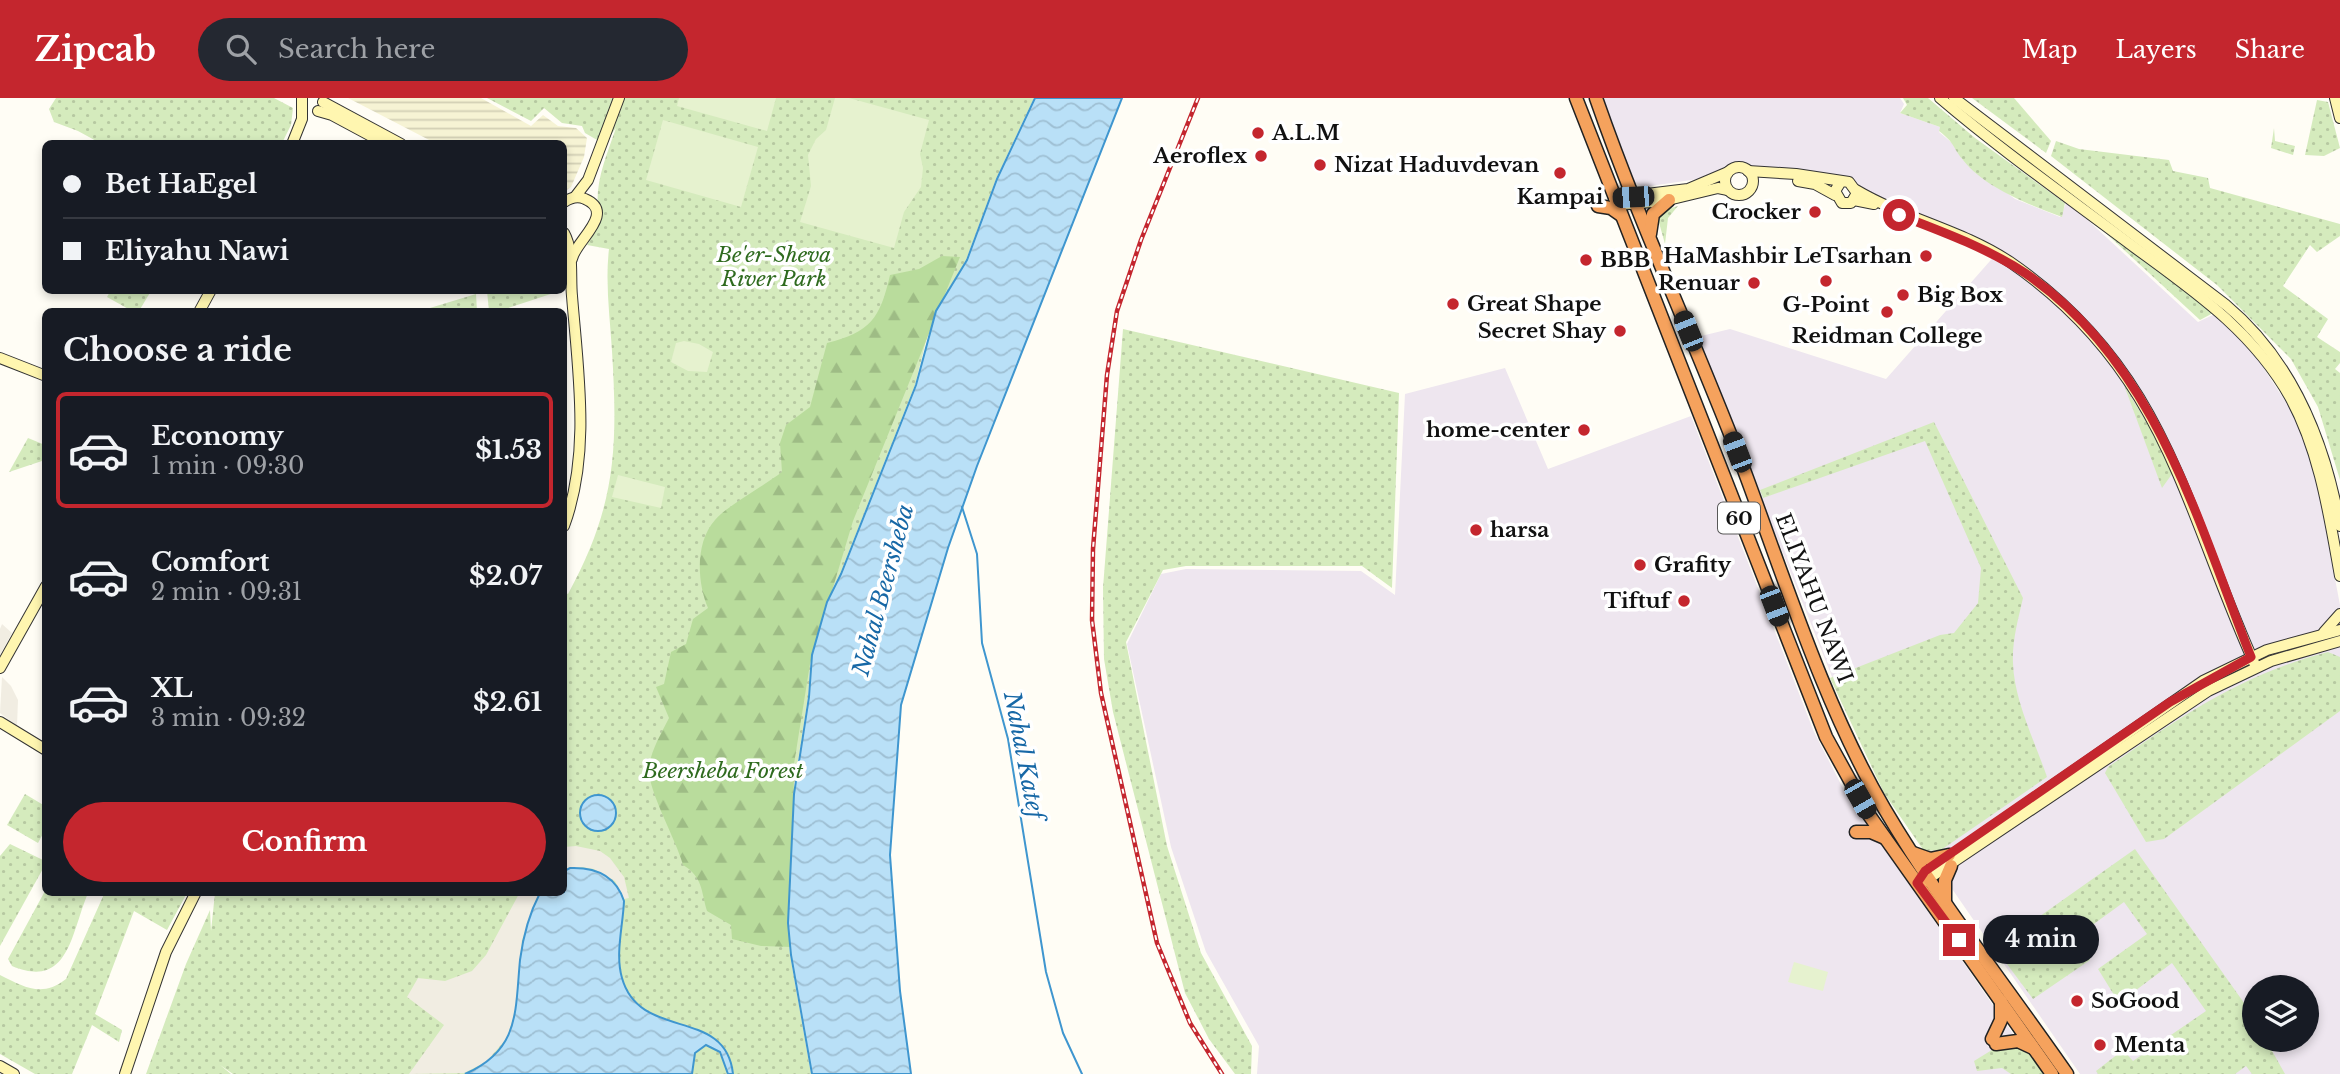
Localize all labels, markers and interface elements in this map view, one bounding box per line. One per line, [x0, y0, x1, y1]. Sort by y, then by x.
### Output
search box [198, 18, 688, 81]
text: Zipcab [35, 29, 156, 70]
icon: search [222, 30, 260, 68]
text: Search here [278, 33, 435, 65]
text: Map [2022, 35, 2078, 64]
text: Layers [2116, 35, 2197, 64]
text: Share [2235, 35, 2305, 64]
place label: A.L.M [1271, 120, 1340, 146]
marker: A.L.M [1250, 125, 1266, 141]
place label: Aeroflex [1152, 143, 1247, 169]
marker: Aeroflex [1253, 148, 1269, 164]
place label: Nizat Haduvdevan [1334, 152, 1539, 178]
marker: Nizat Haduvdevan [1312, 157, 1328, 173]
marker: Kampai [1552, 165, 1568, 181]
text: Bet HaEgel [105, 168, 257, 200]
place label: Kampai [1517, 184, 1604, 210]
car [1612, 185, 1655, 209]
place label: Crocker [1712, 199, 1802, 225]
route start [1883, 199, 1915, 231]
marker: Crocker [1807, 204, 1823, 220]
text: Eliyahu Nawi [105, 235, 289, 267]
park label: Be'er-Sheva River Park [716, 242, 831, 292]
place label: HaMashbir LeTsarhan [1663, 243, 1912, 269]
place label: BBB [1600, 247, 1650, 273]
marker: HaMashbir LeTsarhan [1918, 248, 1934, 264]
marker: BBB [1578, 252, 1594, 268]
place label: Renuar [1658, 270, 1741, 296]
marker: G-Point [1818, 273, 1834, 289]
marker: Renuar [1746, 275, 1762, 291]
place label: Big Box [1917, 282, 2004, 308]
marker: Big Box [1895, 287, 1911, 303]
place label: Great Shape [1467, 291, 1602, 317]
place label: G-Point [1782, 292, 1870, 318]
marker: Great Shape [1445, 296, 1461, 312]
marker: Reidman College [1879, 304, 1895, 320]
car [1671, 308, 1706, 354]
place label: Secret Shay [1478, 318, 1606, 344]
marker: Secret Shay [1612, 323, 1628, 339]
place label: Reidman College [1792, 323, 1982, 349]
text: Choose a ride [63, 330, 292, 370]
place label: home-center [1426, 417, 1571, 443]
icon: car [67, 419, 130, 482]
text: Economy [151, 420, 284, 452]
marker: home-center [1576, 422, 1592, 438]
car [1720, 429, 1755, 475]
text: $1.53 [475, 434, 542, 466]
text: 1 min · 09:30 [151, 452, 304, 480]
water label: Nahal Beersheba [846, 501, 919, 680]
road number: 60 [1718, 502, 1760, 534]
street label: ELIYAHU NAWI [1770, 509, 1858, 687]
place label: harsa [1490, 517, 1549, 543]
marker: harsa [1468, 522, 1484, 538]
icon: car [67, 545, 130, 608]
text: Comfort [151, 546, 269, 578]
place label: Grafity [1654, 552, 1731, 578]
marker: Grafity [1632, 557, 1648, 573]
text: $2.07 [469, 560, 542, 592]
text: 2 min · 09:31 [151, 578, 302, 606]
car [1757, 583, 1792, 629]
place label: Tiftuf [1604, 588, 1673, 614]
marker: Tiftuf [1676, 593, 1692, 609]
icon: car [67, 671, 130, 734]
text: XL [151, 672, 193, 704]
text: $2.61 [473, 686, 542, 718]
water label: Nahal Katef [998, 688, 1051, 826]
text: 3 min · 09:32 [151, 704, 306, 732]
park label: Beersheba Forest [642, 758, 804, 784]
car [1841, 776, 1880, 822]
button: Confirm [63, 802, 546, 882]
callout: 4 min [1983, 916, 2099, 964]
route end [1943, 924, 1975, 956]
text: 4 min [2005, 925, 2077, 953]
map controls [2242, 975, 2319, 1052]
button: layers [2242, 975, 2319, 1052]
place label: SoGood [2091, 988, 2180, 1014]
marker: SoGood [2069, 993, 2085, 1009]
place label: Menta [2114, 1032, 2185, 1058]
marker: Menta [2092, 1037, 2108, 1053]

